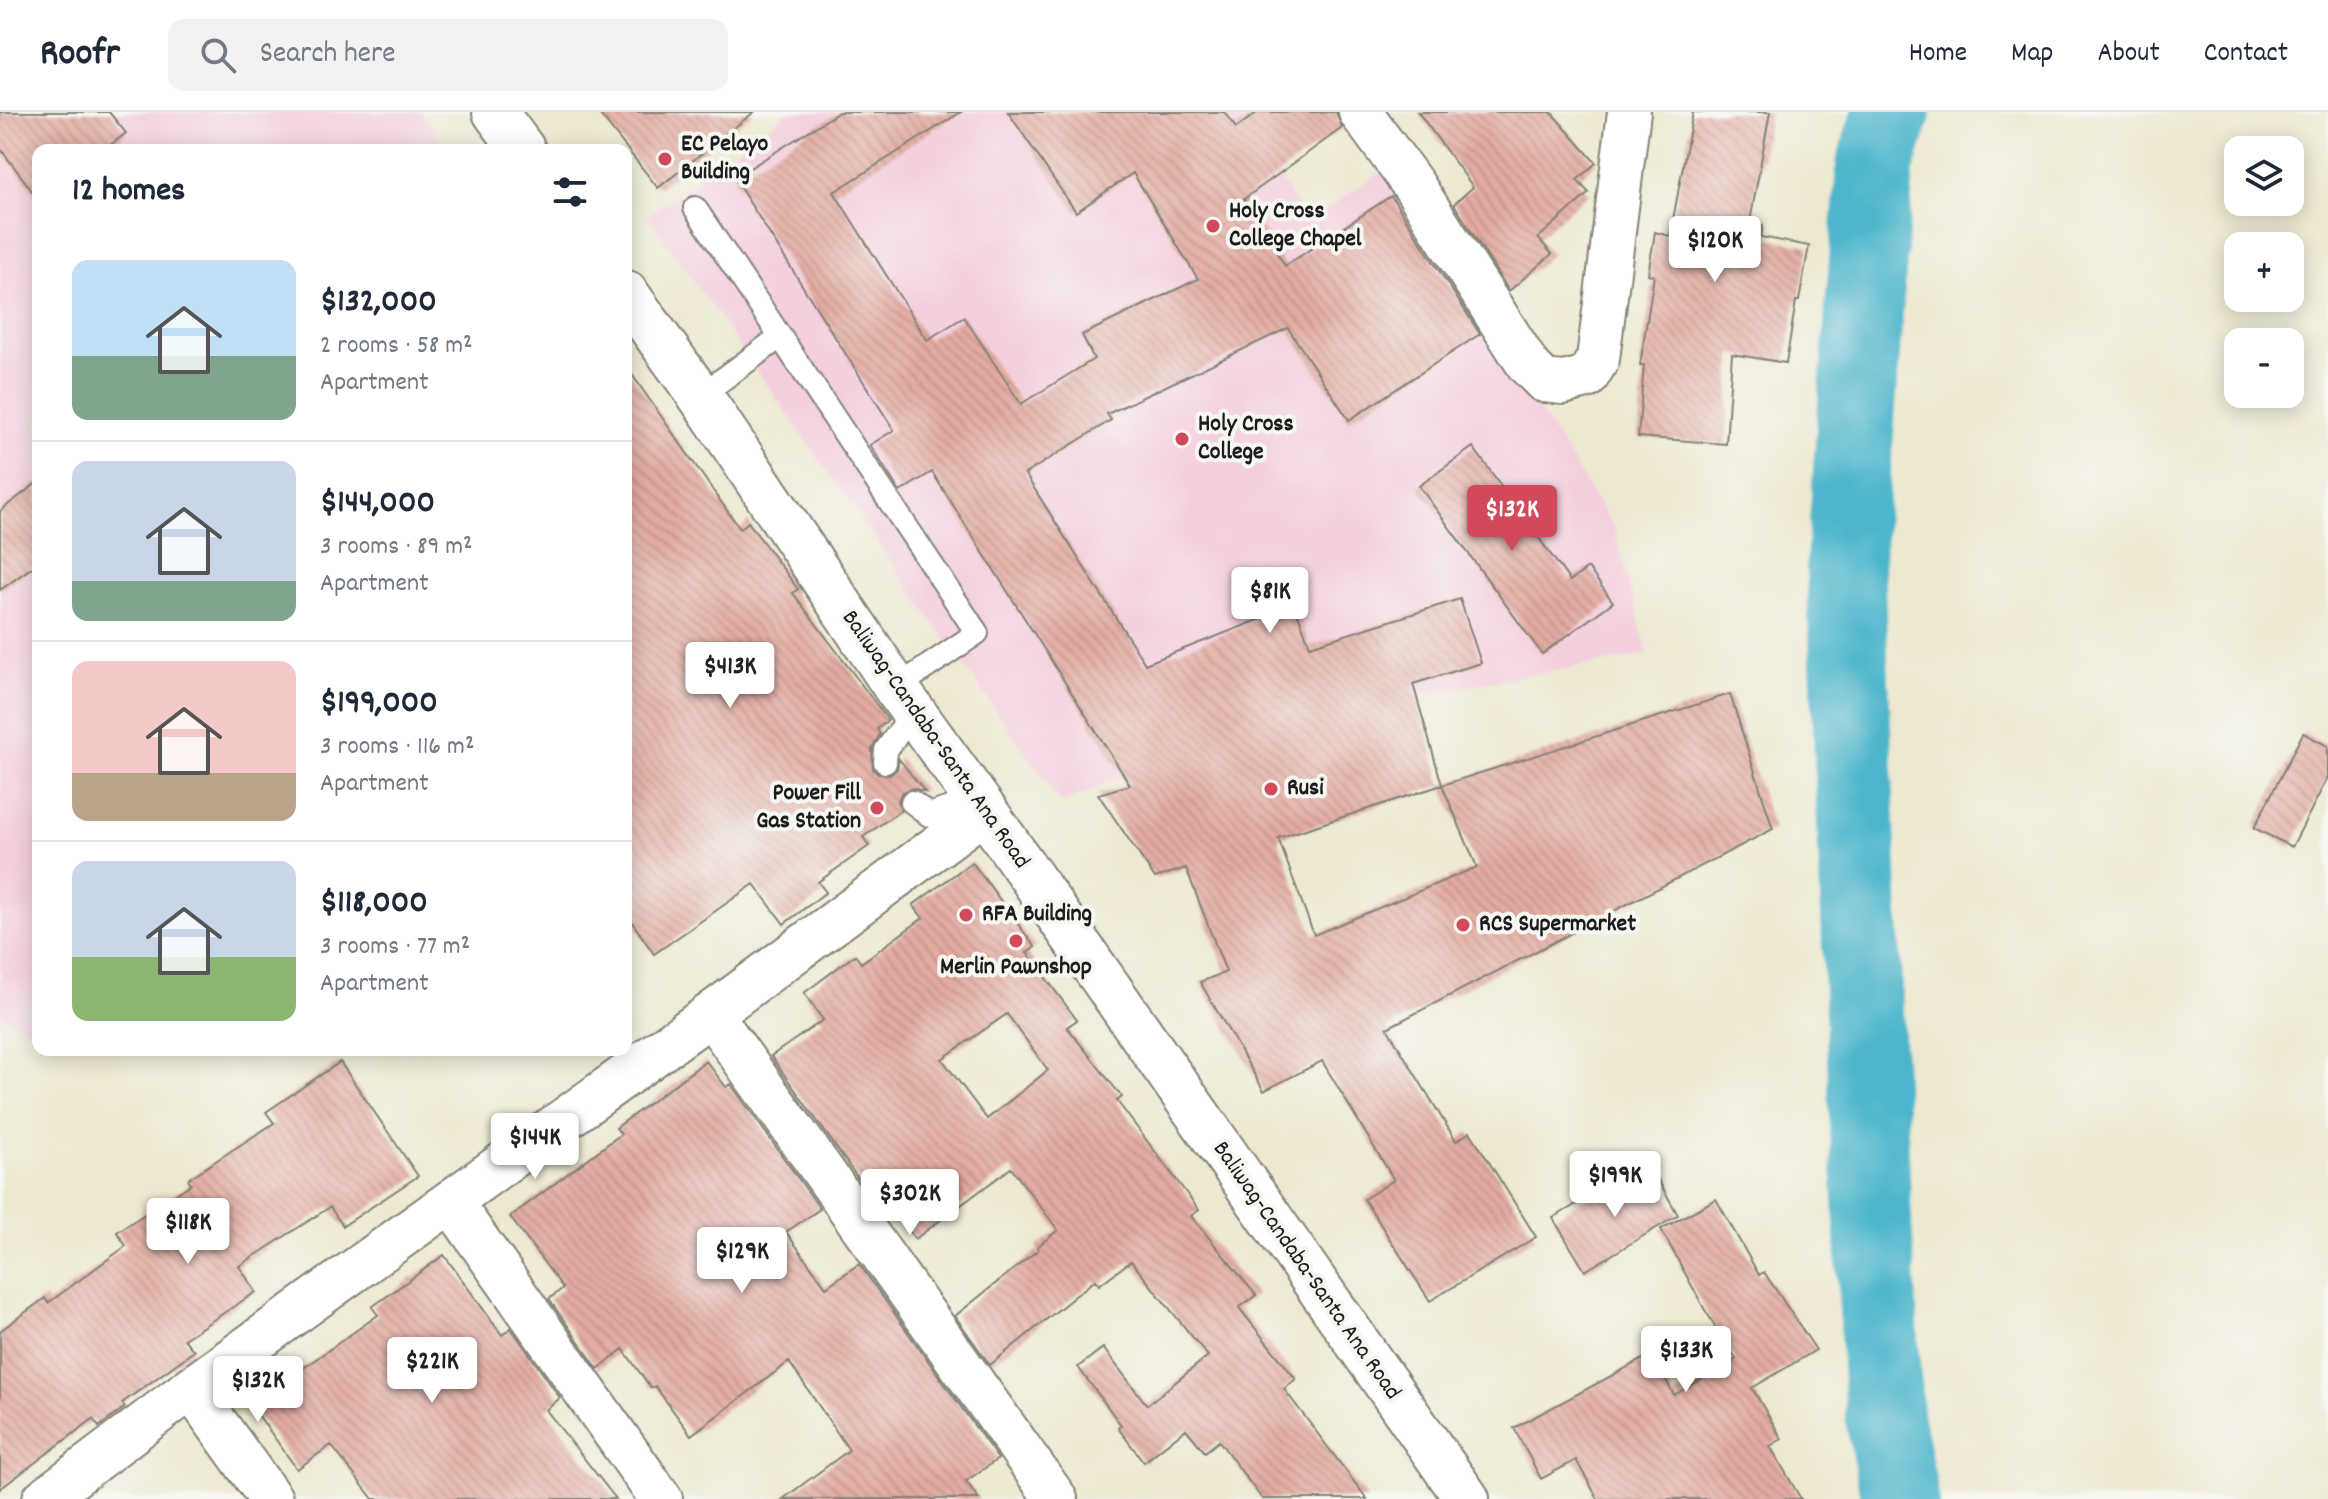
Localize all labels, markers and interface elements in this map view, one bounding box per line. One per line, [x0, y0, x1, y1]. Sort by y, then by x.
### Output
search box [168, 19, 728, 91]
text: Roofr [40, 28, 120, 83]
icon: search [196, 33, 240, 77]
text: Search here [260, 34, 395, 77]
text: Home [1909, 35, 1967, 75]
text: Map [2011, 35, 2053, 75]
text: About [2097, 35, 2160, 75]
text: Contact [2204, 35, 2288, 75]
place label: EC Pelayo Building [681, 128, 768, 190]
map controls [2224, 136, 2304, 408]
button: layers [2224, 136, 2304, 216]
marker: EC Pelayo Building [656, 150, 674, 168]
text: 12 homes [72, 168, 185, 217]
icon: filters [548, 170, 592, 214]
place label: Holy Cross College Chapel [1229, 195, 1362, 257]
pin: $120K [1659, 216, 1771, 284]
marker: Holy Cross College Chapel [1204, 217, 1222, 235]
text: $120K [1687, 223, 1743, 260]
button: + [2224, 232, 2304, 312]
text: $132,000 [320, 279, 437, 328]
icon: home [136, 292, 232, 388]
text: 2 rooms · 58 m² [320, 328, 473, 365]
button: − [2224, 328, 2304, 408]
text: Apartment [320, 365, 429, 402]
place label: Holy Cross College [1198, 408, 1294, 470]
marker: Holy Cross College [1173, 430, 1191, 448]
text: $144,000 [320, 480, 435, 529]
pin: $132K [1456, 485, 1568, 553]
text: $132K [1485, 492, 1539, 529]
icon: home [136, 493, 232, 589]
text: 3 rooms · 89 m² [320, 529, 473, 566]
text: Apartment [320, 566, 429, 603]
pin: $81K [1223, 567, 1317, 635]
text: $81K [1249, 574, 1291, 611]
street label: Baliwag-Candaba-Santa Ana Road [832, 604, 1038, 876]
pin: $413K [674, 642, 786, 710]
text: $413K [703, 649, 757, 686]
text: $199,000 [320, 680, 438, 729]
icon: home [136, 693, 232, 789]
text: 3 rooms · 116 m² [320, 729, 474, 766]
text: Apartment [320, 766, 429, 803]
place label: Rusi [1287, 772, 1324, 806]
place label: Power Fill Gas Station [756, 777, 861, 839]
marker: Rusi [1262, 780, 1280, 798]
marker: Power Fill Gas Station [868, 799, 886, 817]
text: $118,000 [320, 880, 428, 929]
icon: home [136, 893, 232, 989]
place label: RFA Building [982, 898, 1092, 932]
marker: RFA Building [957, 906, 975, 924]
place label: RCS Supermarket [1479, 908, 1636, 942]
marker: RCS Supermarket [1454, 916, 1472, 934]
text: 3 rooms · 77 m² [320, 929, 470, 966]
marker: Merlin Pawnshop [1007, 932, 1025, 950]
place label: Merlin Pawnshop [940, 951, 1092, 985]
text: Apartment [320, 966, 429, 1003]
pin: $144K [479, 1113, 591, 1181]
text: $144K [509, 1120, 561, 1157]
street label: Baliwag-Candaba-Santa Ana Road [1203, 1135, 1409, 1407]
pin: $199K [1559, 1151, 1671, 1219]
text: $199K [1588, 1158, 1642, 1195]
pin: $302K [854, 1169, 966, 1237]
text: $302K [879, 1176, 941, 1213]
pin: $118K [132, 1198, 244, 1266]
text: $118K [164, 1205, 212, 1242]
pin: $129K [686, 1227, 798, 1295]
text: $129K [715, 1234, 769, 1271]
pin: $133K [1630, 1326, 1742, 1394]
text: $133K [1659, 1333, 1713, 1370]
pin: $221K [376, 1337, 488, 1405]
text: $221K [405, 1344, 459, 1381]
pin: $132K [202, 1356, 314, 1424]
text: $132K [231, 1363, 285, 1400]

